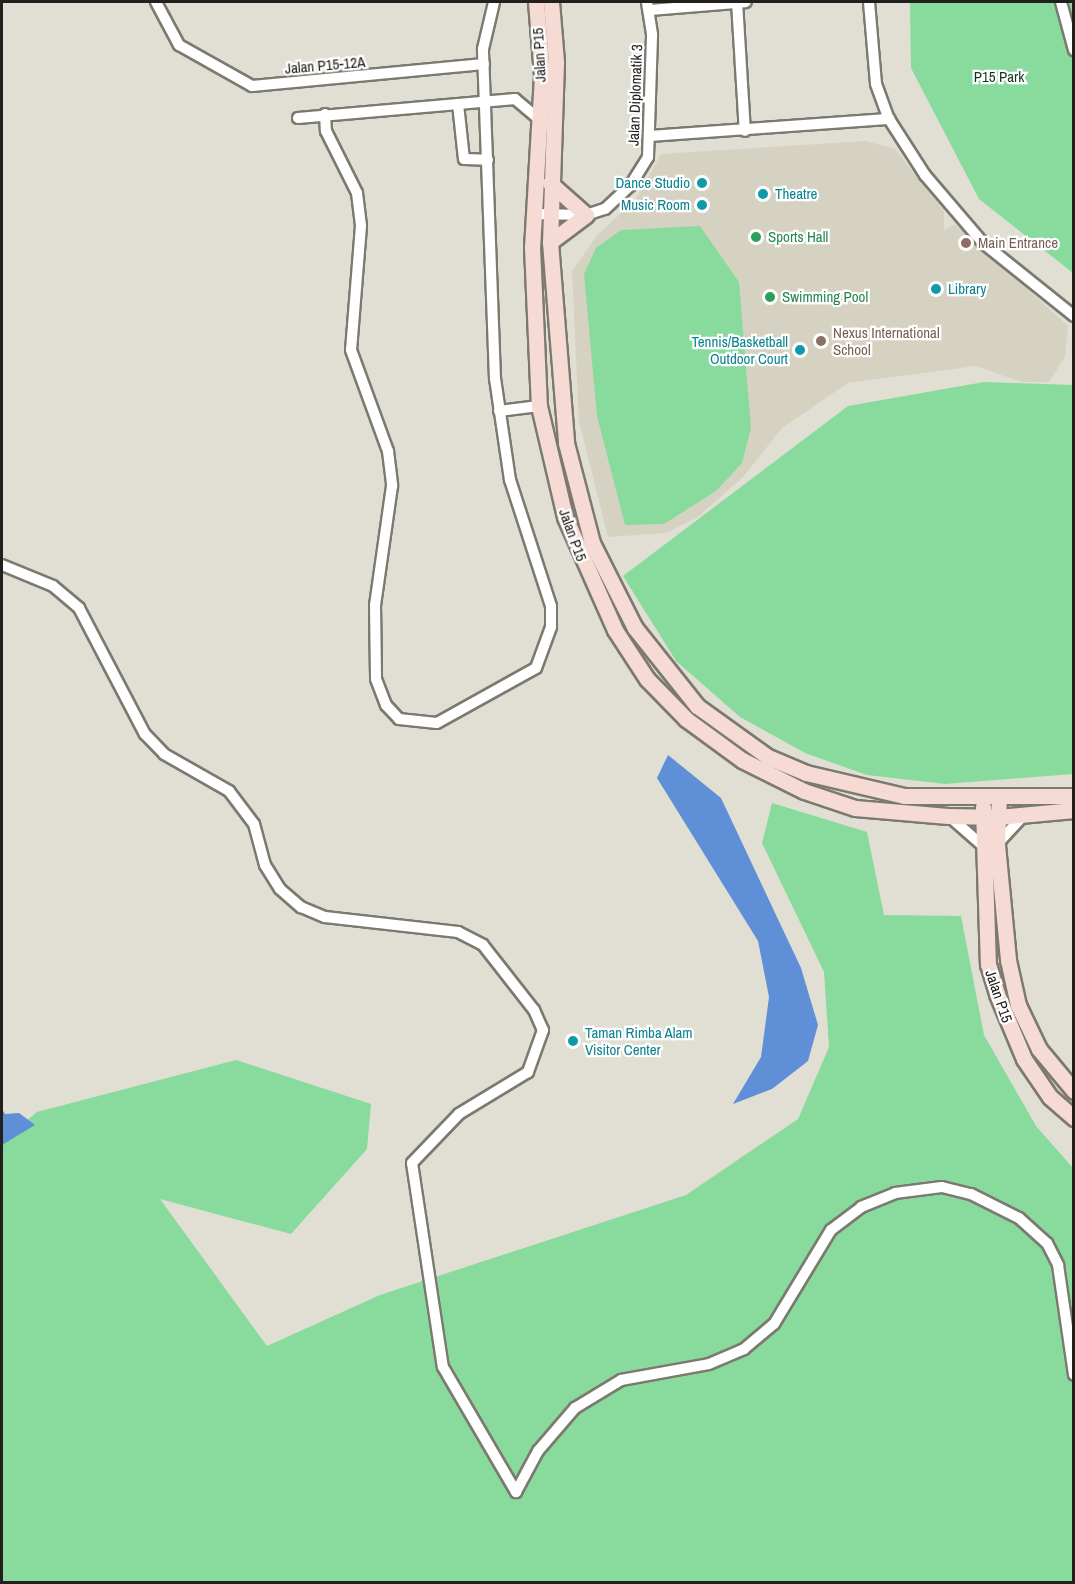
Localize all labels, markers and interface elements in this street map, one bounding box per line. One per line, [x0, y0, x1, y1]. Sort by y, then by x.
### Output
street label: Jalan P15 [529, 27, 549, 83]
street label: Jalan Diplomatik 3 [624, 44, 646, 146]
street label: Jalan P15-12A [284, 53, 366, 77]
park label: P15 Park [974, 68, 1024, 86]
place label: Dance Studio [615, 174, 690, 192]
marker: Dance Studio [695, 176, 709, 190]
place label: Theatre [775, 185, 817, 203]
marker: Theatre [756, 187, 770, 201]
place label: Music Room [621, 196, 690, 214]
marker: Music Room [695, 198, 709, 212]
place label: Sports Hall [768, 228, 828, 246]
marker: Sports Hall [749, 230, 763, 244]
place label: Main Entrance [978, 234, 1058, 252]
marker: Main Entrance [959, 236, 973, 250]
place label: Library [948, 280, 986, 298]
marker: Library [929, 282, 943, 296]
place label: Swimming Pool [782, 288, 868, 306]
marker: Swimming Pool [763, 290, 777, 304]
place label: Nexus International School [833, 323, 940, 358]
place label: Tennis/Basketball Outdoor Court [692, 332, 788, 367]
marker: Nexus International School [814, 334, 828, 348]
marker: Tennis/Basketball Outdoor Court [793, 343, 807, 357]
street label: Jalan P15 [555, 506, 591, 564]
street label: Jalan P15 [982, 967, 1016, 1025]
place label: Taman Rimba Alam Visitor Center [585, 1023, 693, 1058]
marker: Taman Rimba Alam Visitor Center [566, 1034, 580, 1048]

